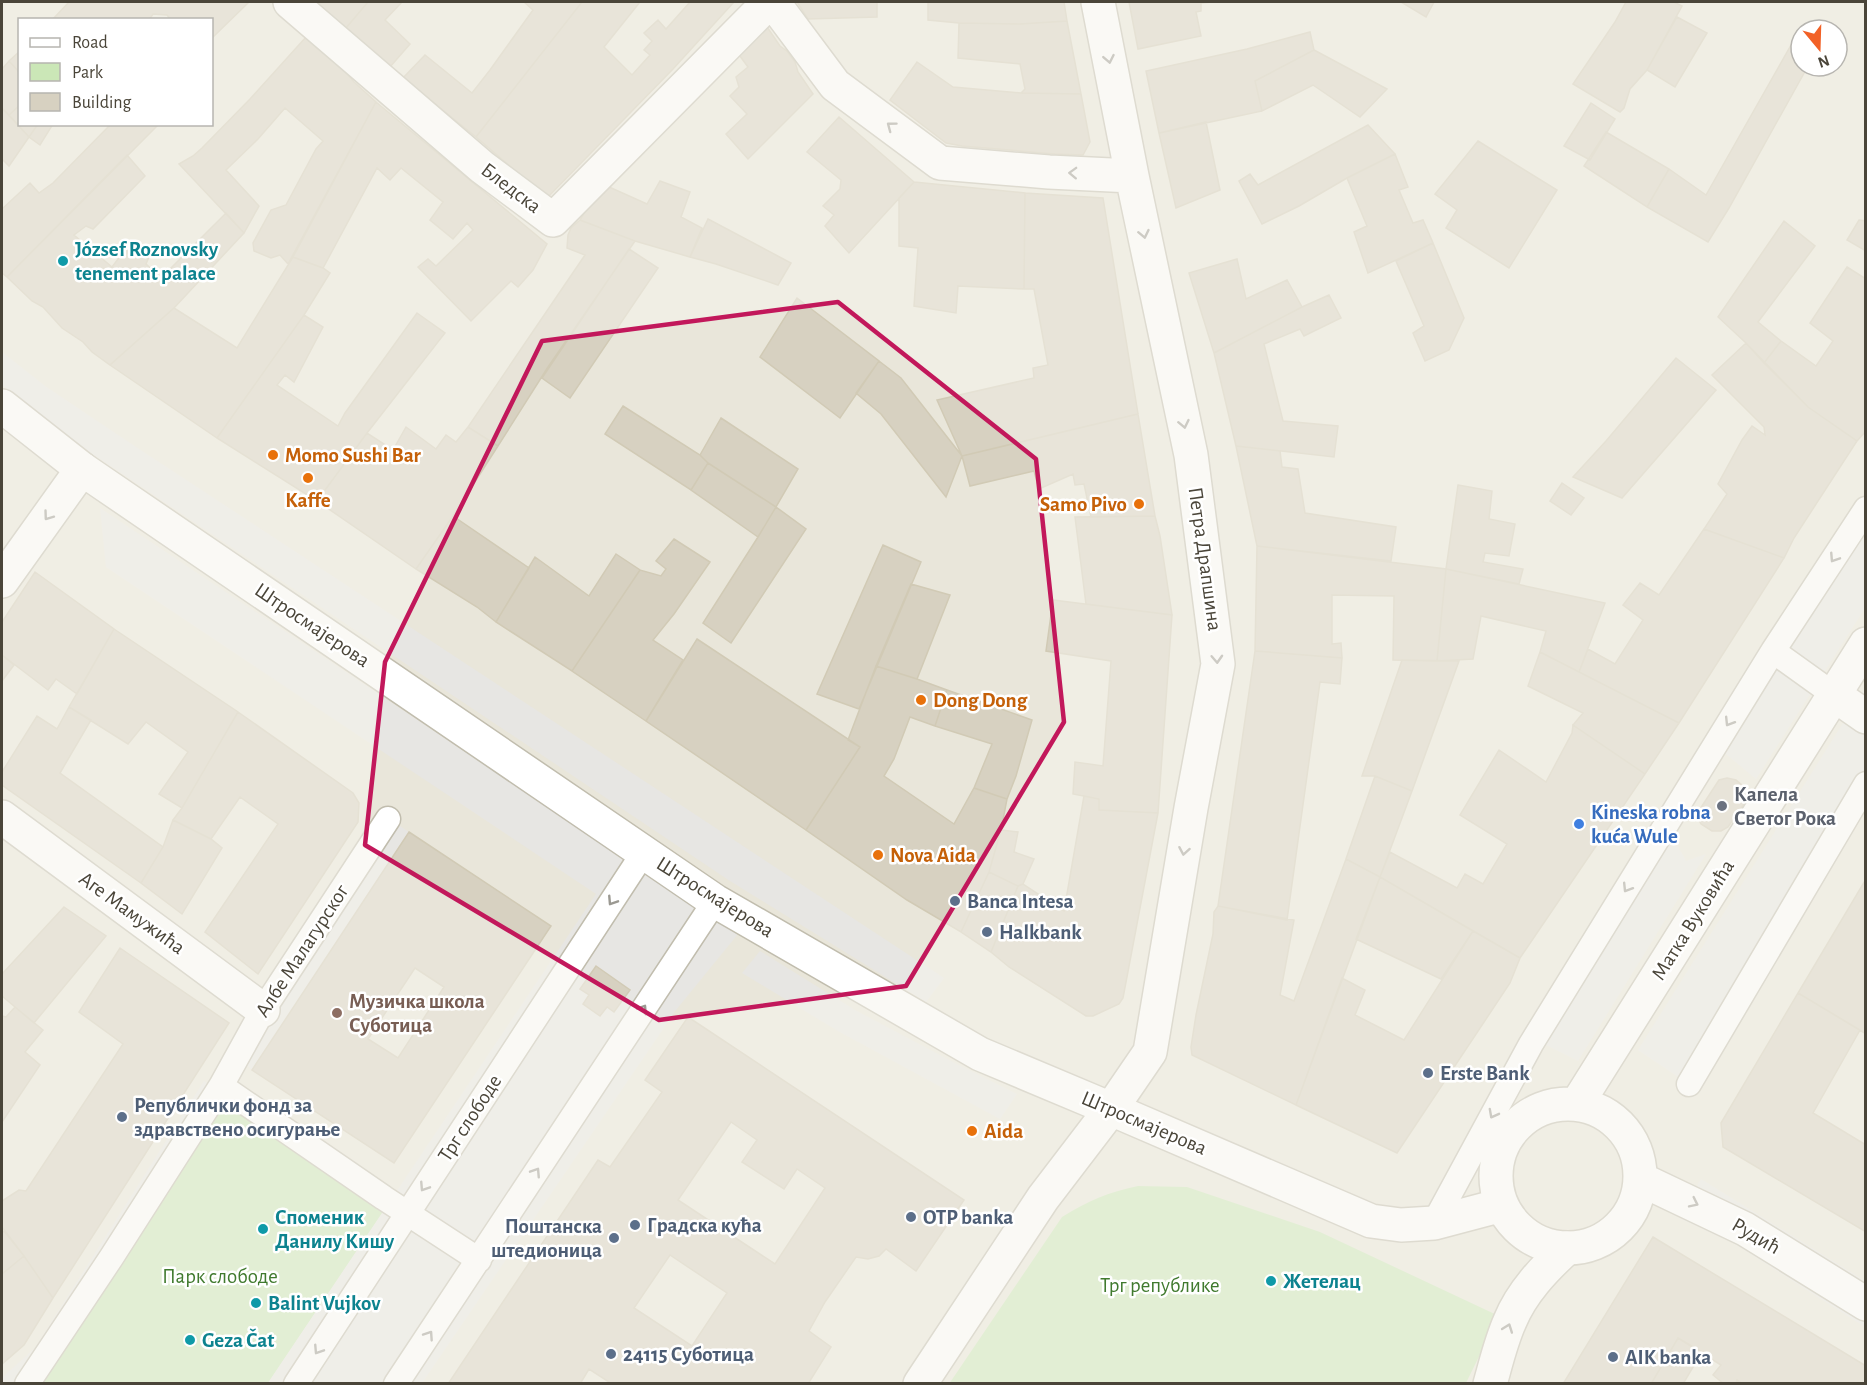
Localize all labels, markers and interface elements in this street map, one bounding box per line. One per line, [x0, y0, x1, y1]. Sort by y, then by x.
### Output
legend [18, 18, 213, 126]
north arrow [1789, 18, 1849, 78]
text: Road [72, 34, 108, 52]
text: N [1816, 52, 1831, 71]
one-way arrow [1102, 54, 1115, 64]
text: Park [72, 64, 104, 82]
text: Building [72, 94, 132, 112]
one-way arrow [886, 122, 897, 133]
street label: Бледска [477, 159, 545, 217]
one-way arrow [1069, 167, 1078, 179]
one-way arrow [1136, 228, 1149, 238]
place label: József Roznovsky tenement palace [75, 239, 219, 284]
marker: József Roznovsky tenement palace [56, 254, 70, 268]
one-way arrow [1177, 419, 1190, 429]
place label: Momo Sushi Bar [285, 445, 422, 466]
marker: Momo Sushi Bar [266, 448, 280, 462]
marker: Kaffe [301, 471, 315, 485]
street label: Петра Драпшина [1184, 486, 1226, 633]
place label: Kaffe [285, 490, 331, 511]
place label: Samo Pivo [1040, 494, 1127, 515]
marker: Samo Pivo [1132, 497, 1146, 511]
one-way arrow [44, 509, 55, 520]
one-way arrow [1829, 552, 1841, 562]
street label: Штросмајерова [251, 579, 374, 671]
one-way arrow [1210, 654, 1223, 663]
place label: Dong Dong [933, 690, 1028, 711]
marker: Dong Dong [914, 693, 928, 707]
one-way arrow [1724, 716, 1736, 726]
place label: Капела Светог Рока [1734, 784, 1836, 829]
marker: Капела Светог Рока [1715, 799, 1729, 813]
place label: Kineska robna kuća Wule [1591, 802, 1711, 847]
marker: Kineska robna kuća Wule [1572, 817, 1586, 831]
place label: Nova Aida [890, 845, 976, 866]
one-way arrow [1178, 845, 1191, 855]
marker: Nova Aida [871, 848, 885, 862]
street label: Штросмајерова [653, 853, 778, 942]
street label: Матка Вуковића [1648, 856, 1739, 984]
street label: Аге Мамужића [75, 868, 189, 959]
street label: Албе Малагурског [251, 880, 353, 1021]
one-way arrow [1623, 882, 1635, 892]
place label: Banca Intesa [967, 891, 1074, 912]
one-way arrow [608, 894, 619, 905]
marker: Banca Intesa [948, 894, 962, 908]
place label: Halkbank [999, 922, 1082, 943]
marker: Halkbank [980, 925, 994, 939]
place label: Музичка школа Суботица [349, 991, 485, 1036]
one-way arrow [636, 1005, 647, 1016]
marker: Музичка школа Суботица [330, 1006, 344, 1020]
place label: Erste Bank [1440, 1063, 1530, 1084]
marker: Erste Bank [1421, 1066, 1435, 1080]
street label: Трг слободе [434, 1071, 506, 1165]
street label: Штросмајерова [1078, 1087, 1210, 1159]
place label: Републички фонд за здравствено осигурање [134, 1095, 341, 1140]
one-way arrow [1489, 1108, 1500, 1118]
marker: Републички фонд за здравствено осигурање [115, 1110, 129, 1124]
place label: Aida [984, 1121, 1023, 1142]
marker: Aida [965, 1124, 979, 1138]
one-way arrow [529, 1168, 541, 1178]
one-way arrow [420, 1180, 431, 1191]
one-way arrow [1687, 1196, 1698, 1207]
place label: Споменик Данилу Кишу [275, 1207, 395, 1252]
place label: OTP banka [923, 1207, 1013, 1228]
marker: OTP banka [904, 1210, 918, 1224]
street label: Рудић [1728, 1214, 1784, 1258]
place label: Градска кућа [647, 1215, 762, 1236]
place label: Поштанска штедионица [491, 1216, 602, 1261]
marker: Градска кућа [628, 1218, 642, 1232]
marker: Споменик Данилу Кишу [256, 1222, 270, 1236]
marker: Поштанска штедионица [607, 1231, 621, 1245]
park label: Парк слободе [162, 1266, 278, 1287]
place label: Жетелац [1283, 1271, 1361, 1292]
marker: Жетелац [1264, 1274, 1278, 1288]
park label: Трг републике [1100, 1275, 1220, 1296]
place label: Balint Vujkov [268, 1293, 381, 1314]
marker: Balint Vujkov [249, 1296, 263, 1310]
one-way arrow [1500, 1323, 1513, 1334]
place label: Geza Čat [202, 1328, 274, 1351]
one-way arrow [422, 1331, 433, 1342]
marker: Geza Čat [183, 1333, 197, 1347]
one-way arrow [313, 1344, 325, 1354]
place label: 24115 Суботица [623, 1344, 754, 1365]
marker: 24115 Суботица [604, 1347, 618, 1361]
place label: AIK banka [1625, 1347, 1711, 1368]
marker: AIK banka [1606, 1350, 1620, 1364]

